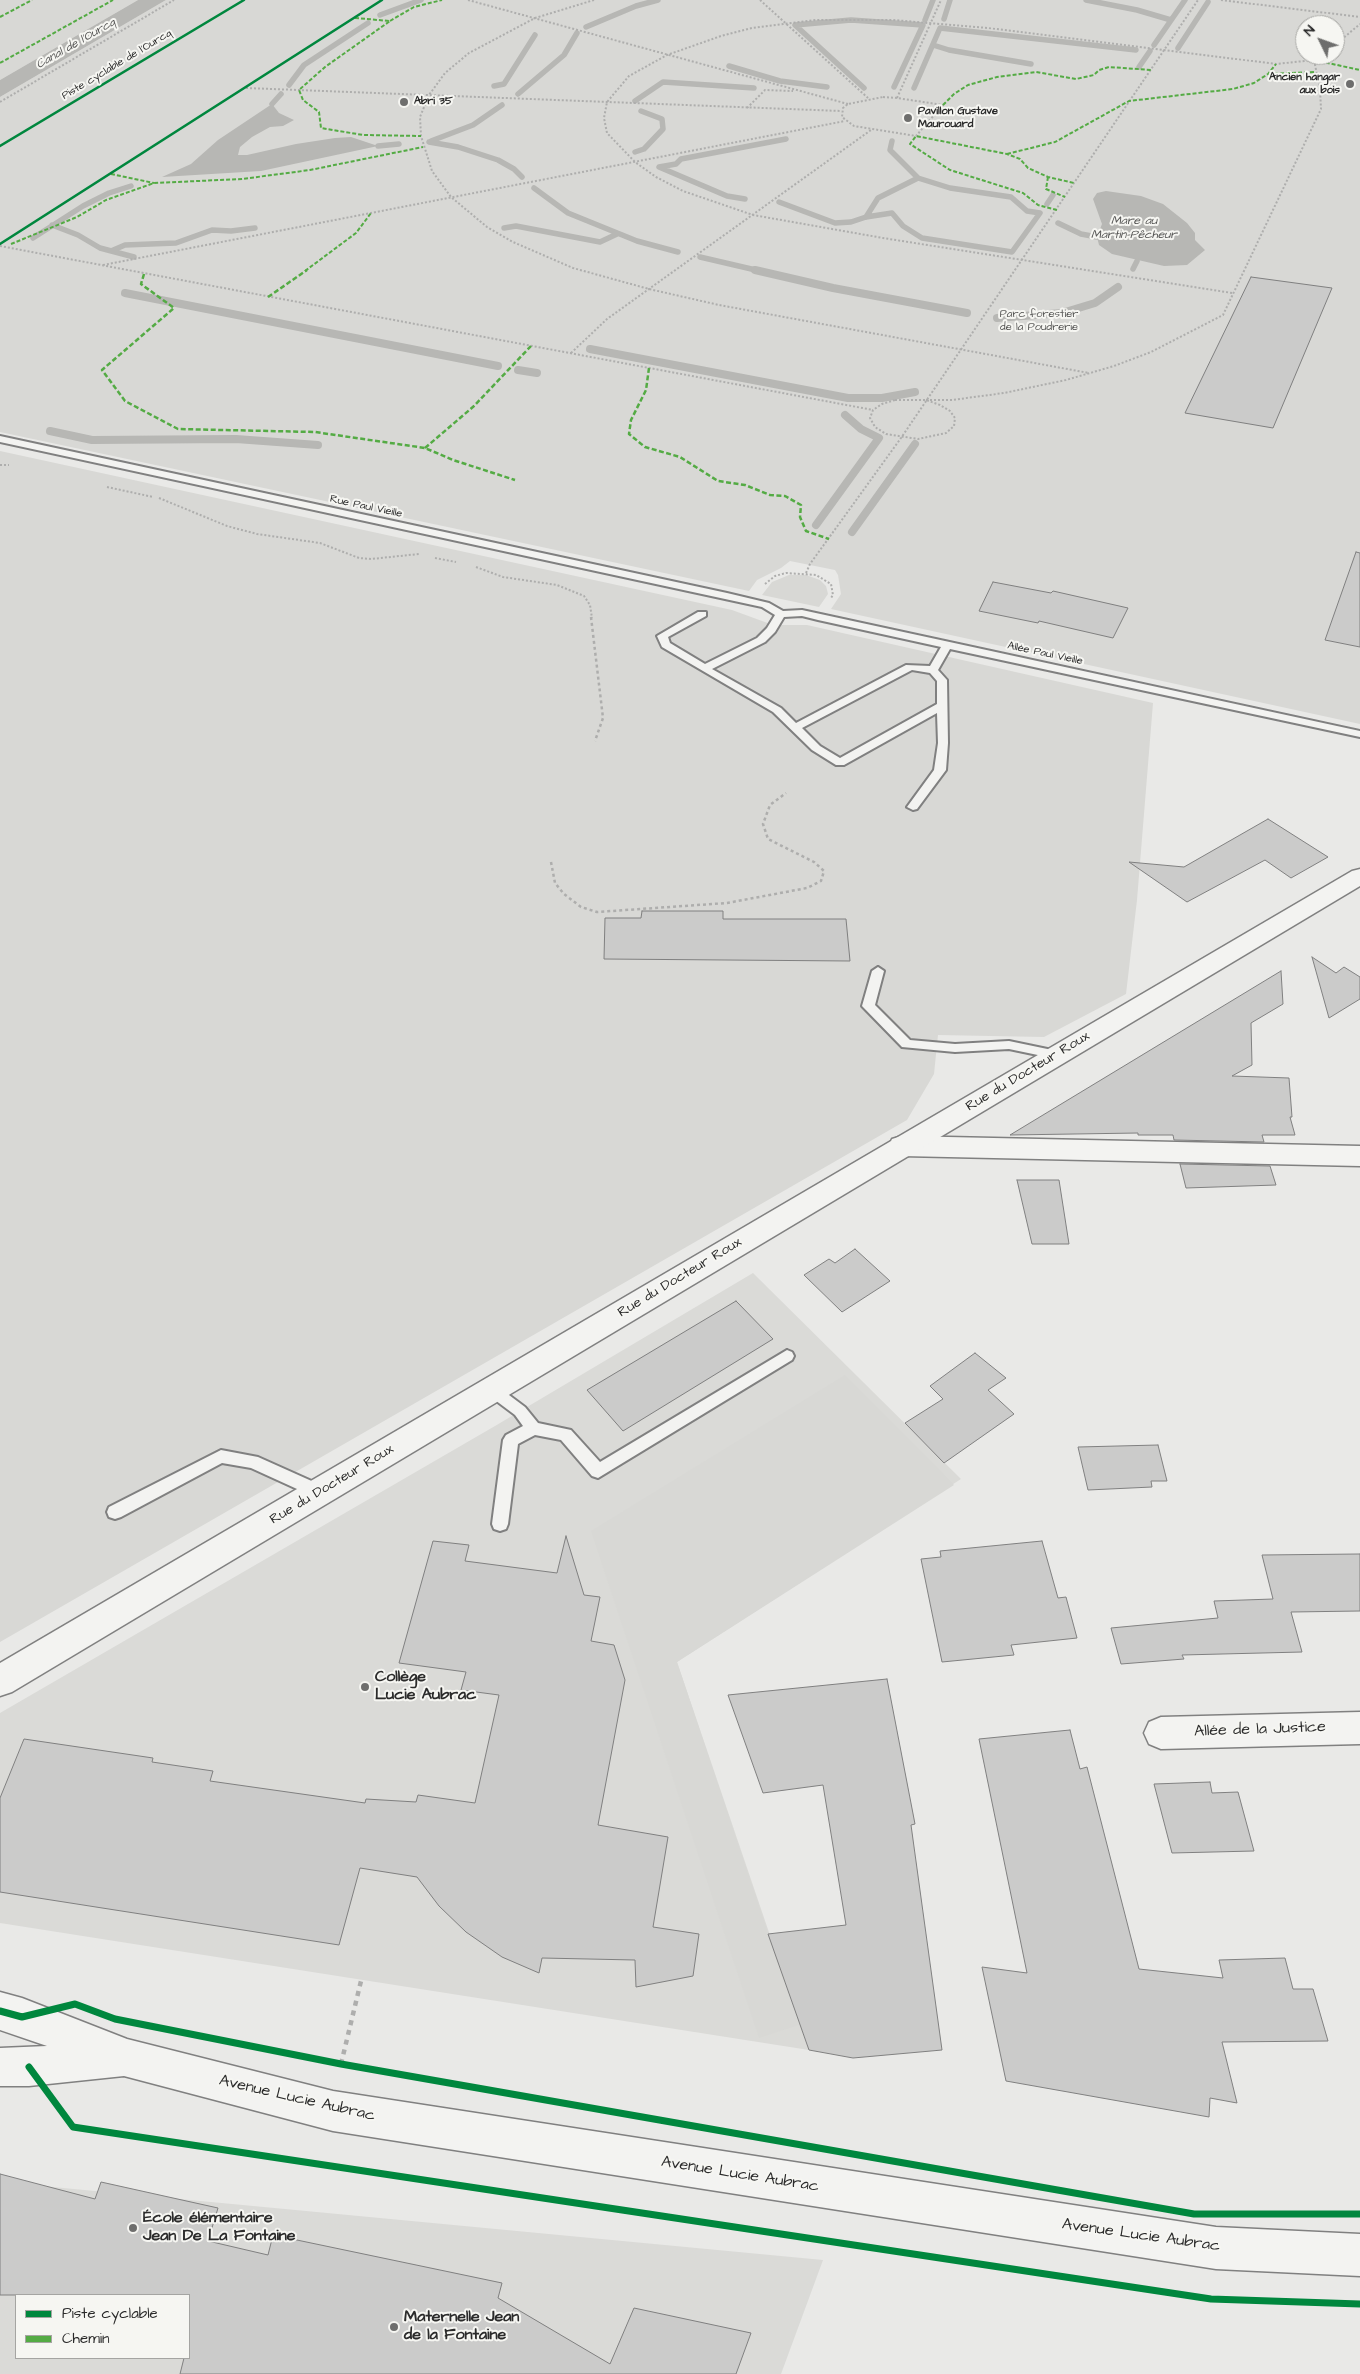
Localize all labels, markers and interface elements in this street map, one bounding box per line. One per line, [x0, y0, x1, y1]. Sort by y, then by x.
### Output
water label: Canal de l'Ourcq [34, 15, 118, 73]
north arrow [1295, 15, 1345, 65]
text: N [1299, 21, 1320, 41]
street label: Piste cyclable de l'Ourcq [60, 27, 174, 103]
place label: Ancien hangar aux bois [1269, 71, 1340, 97]
marker: Ancien hangar aux bois [1344, 78, 1356, 90]
place label: Abri 35 [414, 95, 453, 109]
marker: Abri 35 [398, 96, 410, 108]
place label: Pavillon Gustave Maurouard [918, 105, 998, 131]
marker: Pavillon Gustave Maurouard [902, 112, 914, 124]
water label: Mare au Martin-Pêcheur [1091, 214, 1177, 242]
park label: Parc forestier de la Poudrerie [1000, 308, 1078, 334]
street label: Rue Paul Vieille [329, 493, 403, 521]
street label: Allée Paul Vieille [1006, 640, 1084, 668]
street label: Rue du Docteur Roux [963, 1028, 1093, 1116]
street label: Rue du Docteur Roux [615, 1234, 745, 1322]
street label: Rue du Docteur Roux [267, 1441, 397, 1529]
place label: Collège Lucie Aubrac [375, 1668, 476, 1706]
marker: Collège Lucie Aubrac [359, 1681, 371, 1693]
street label: Allée de la Justice [1194, 1718, 1326, 1742]
street label: Avenue Lucie Aubrac [217, 2072, 377, 2126]
street label: Avenue Lucie Aubrac [660, 2153, 820, 2197]
place label: École élémentaire Jean De La Fontaine [143, 2209, 296, 2247]
street label: Avenue Lucie Aubrac [1061, 2215, 1221, 2257]
marker: École élémentaire Jean De La Fontaine [127, 2222, 139, 2234]
legend [15, 2294, 190, 2359]
text: Piste cyclable [62, 2303, 158, 2324]
place label: Maternelle Jean de la Fontaine [404, 2308, 519, 2346]
marker: Maternelle Jean de la Fontaine [388, 2321, 400, 2333]
text: Chemin [62, 2328, 110, 2349]

